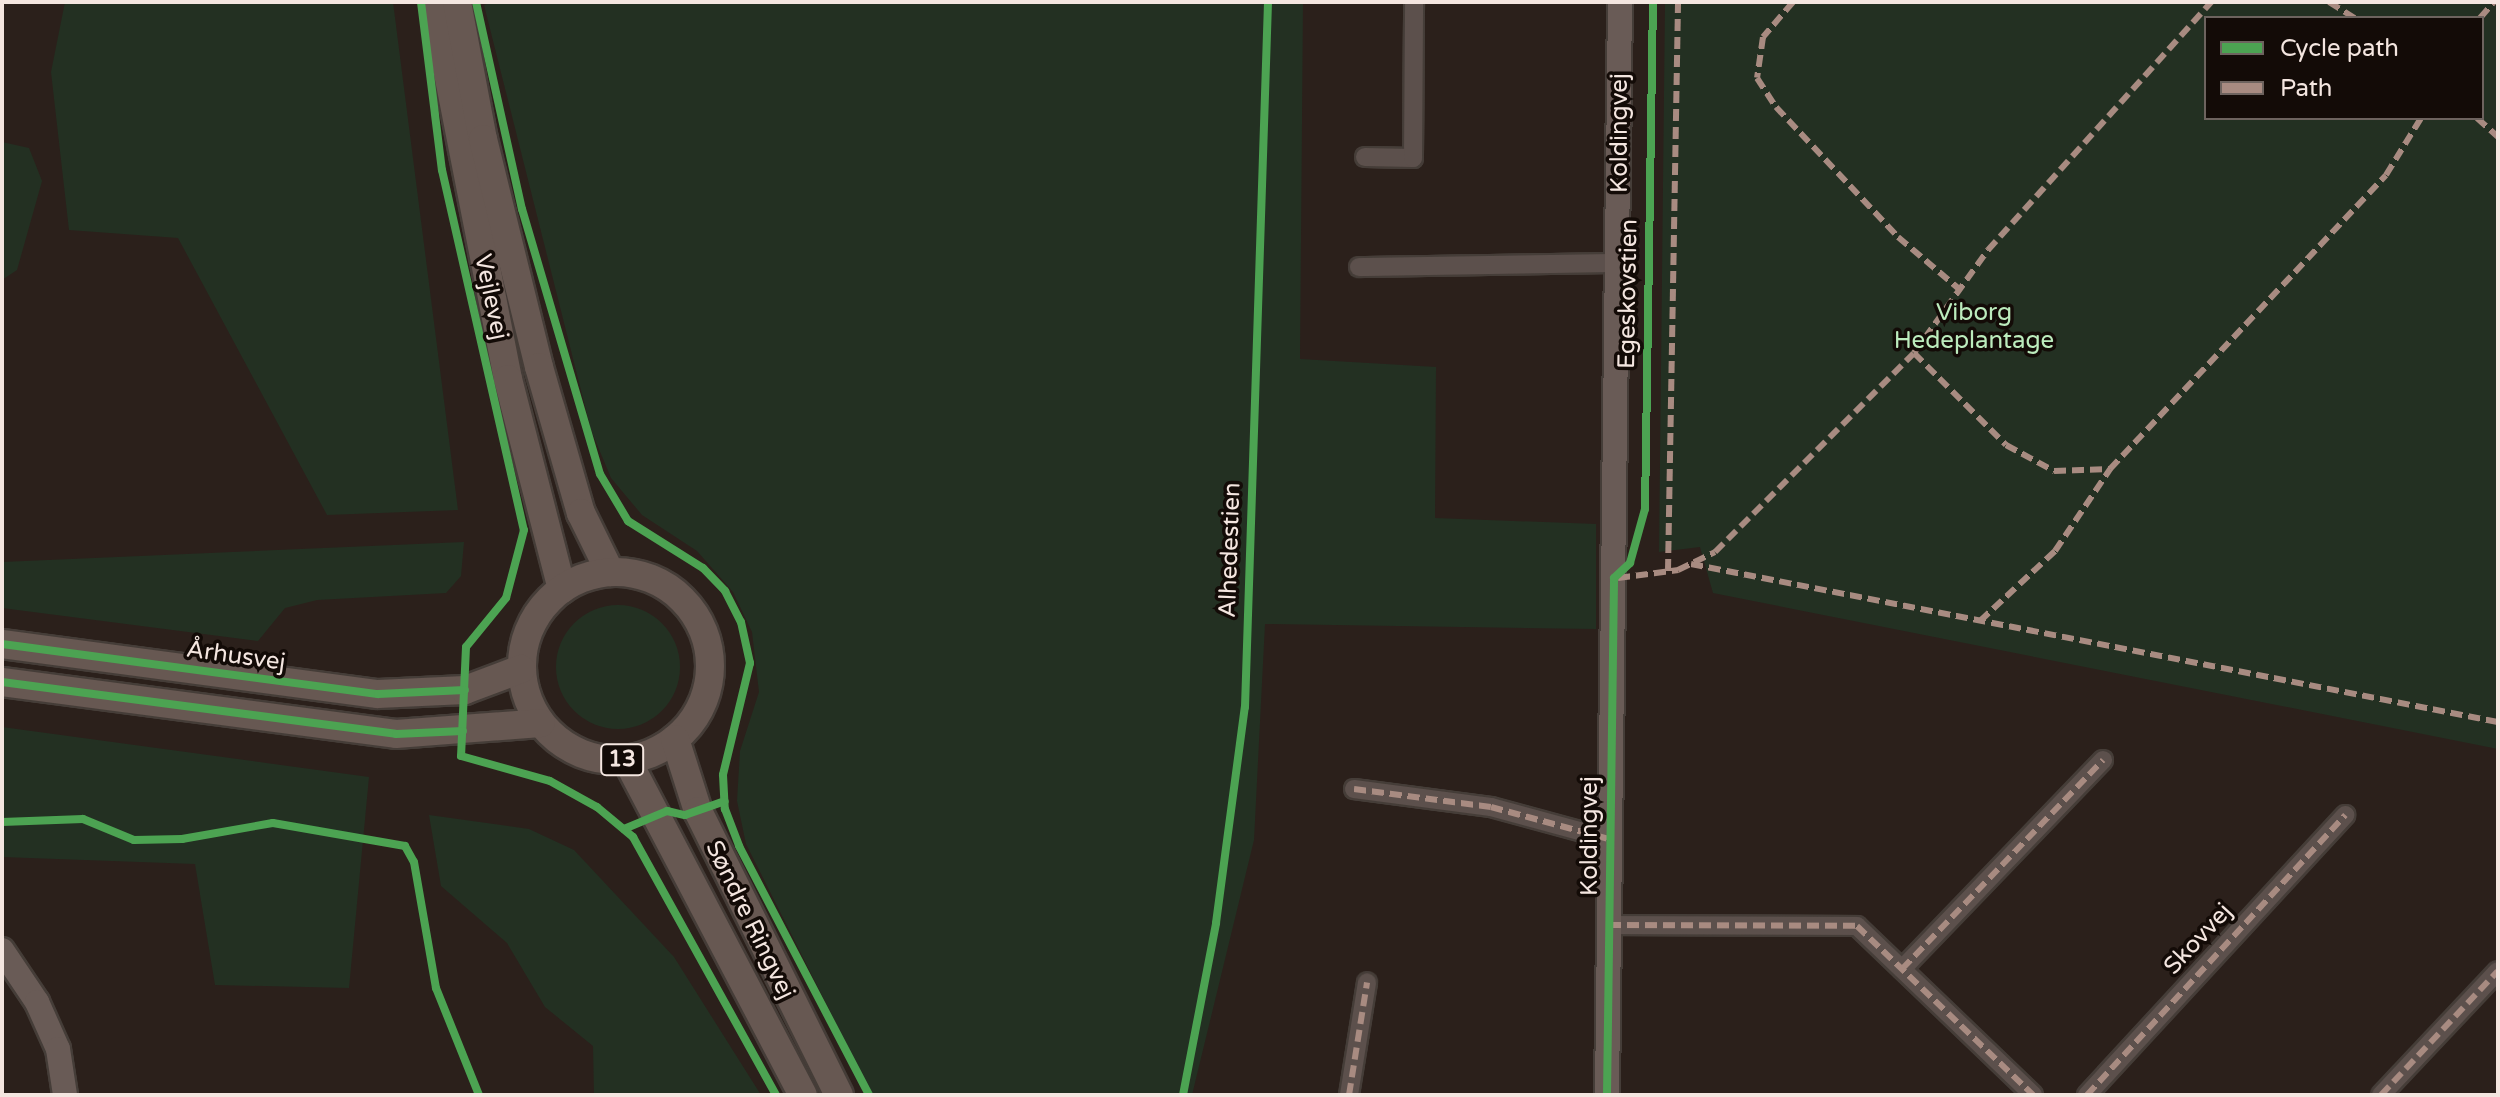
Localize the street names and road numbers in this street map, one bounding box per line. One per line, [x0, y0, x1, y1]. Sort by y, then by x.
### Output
street label: Koldingvej [1606, 73, 1634, 193]
street label: Egeskovstien [1612, 219, 1644, 369]
street label: Vejlevej [468, 252, 514, 342]
street label: Alhedestien [1213, 482, 1247, 618]
street label: Århusvej [185, 635, 287, 677]
road number: 13 [600, 742, 644, 778]
street label: Koldingvej [1576, 776, 1604, 896]
street label: Søndre Ringvej [699, 836, 801, 1004]
street label: Skovvej [2158, 897, 2238, 981]

